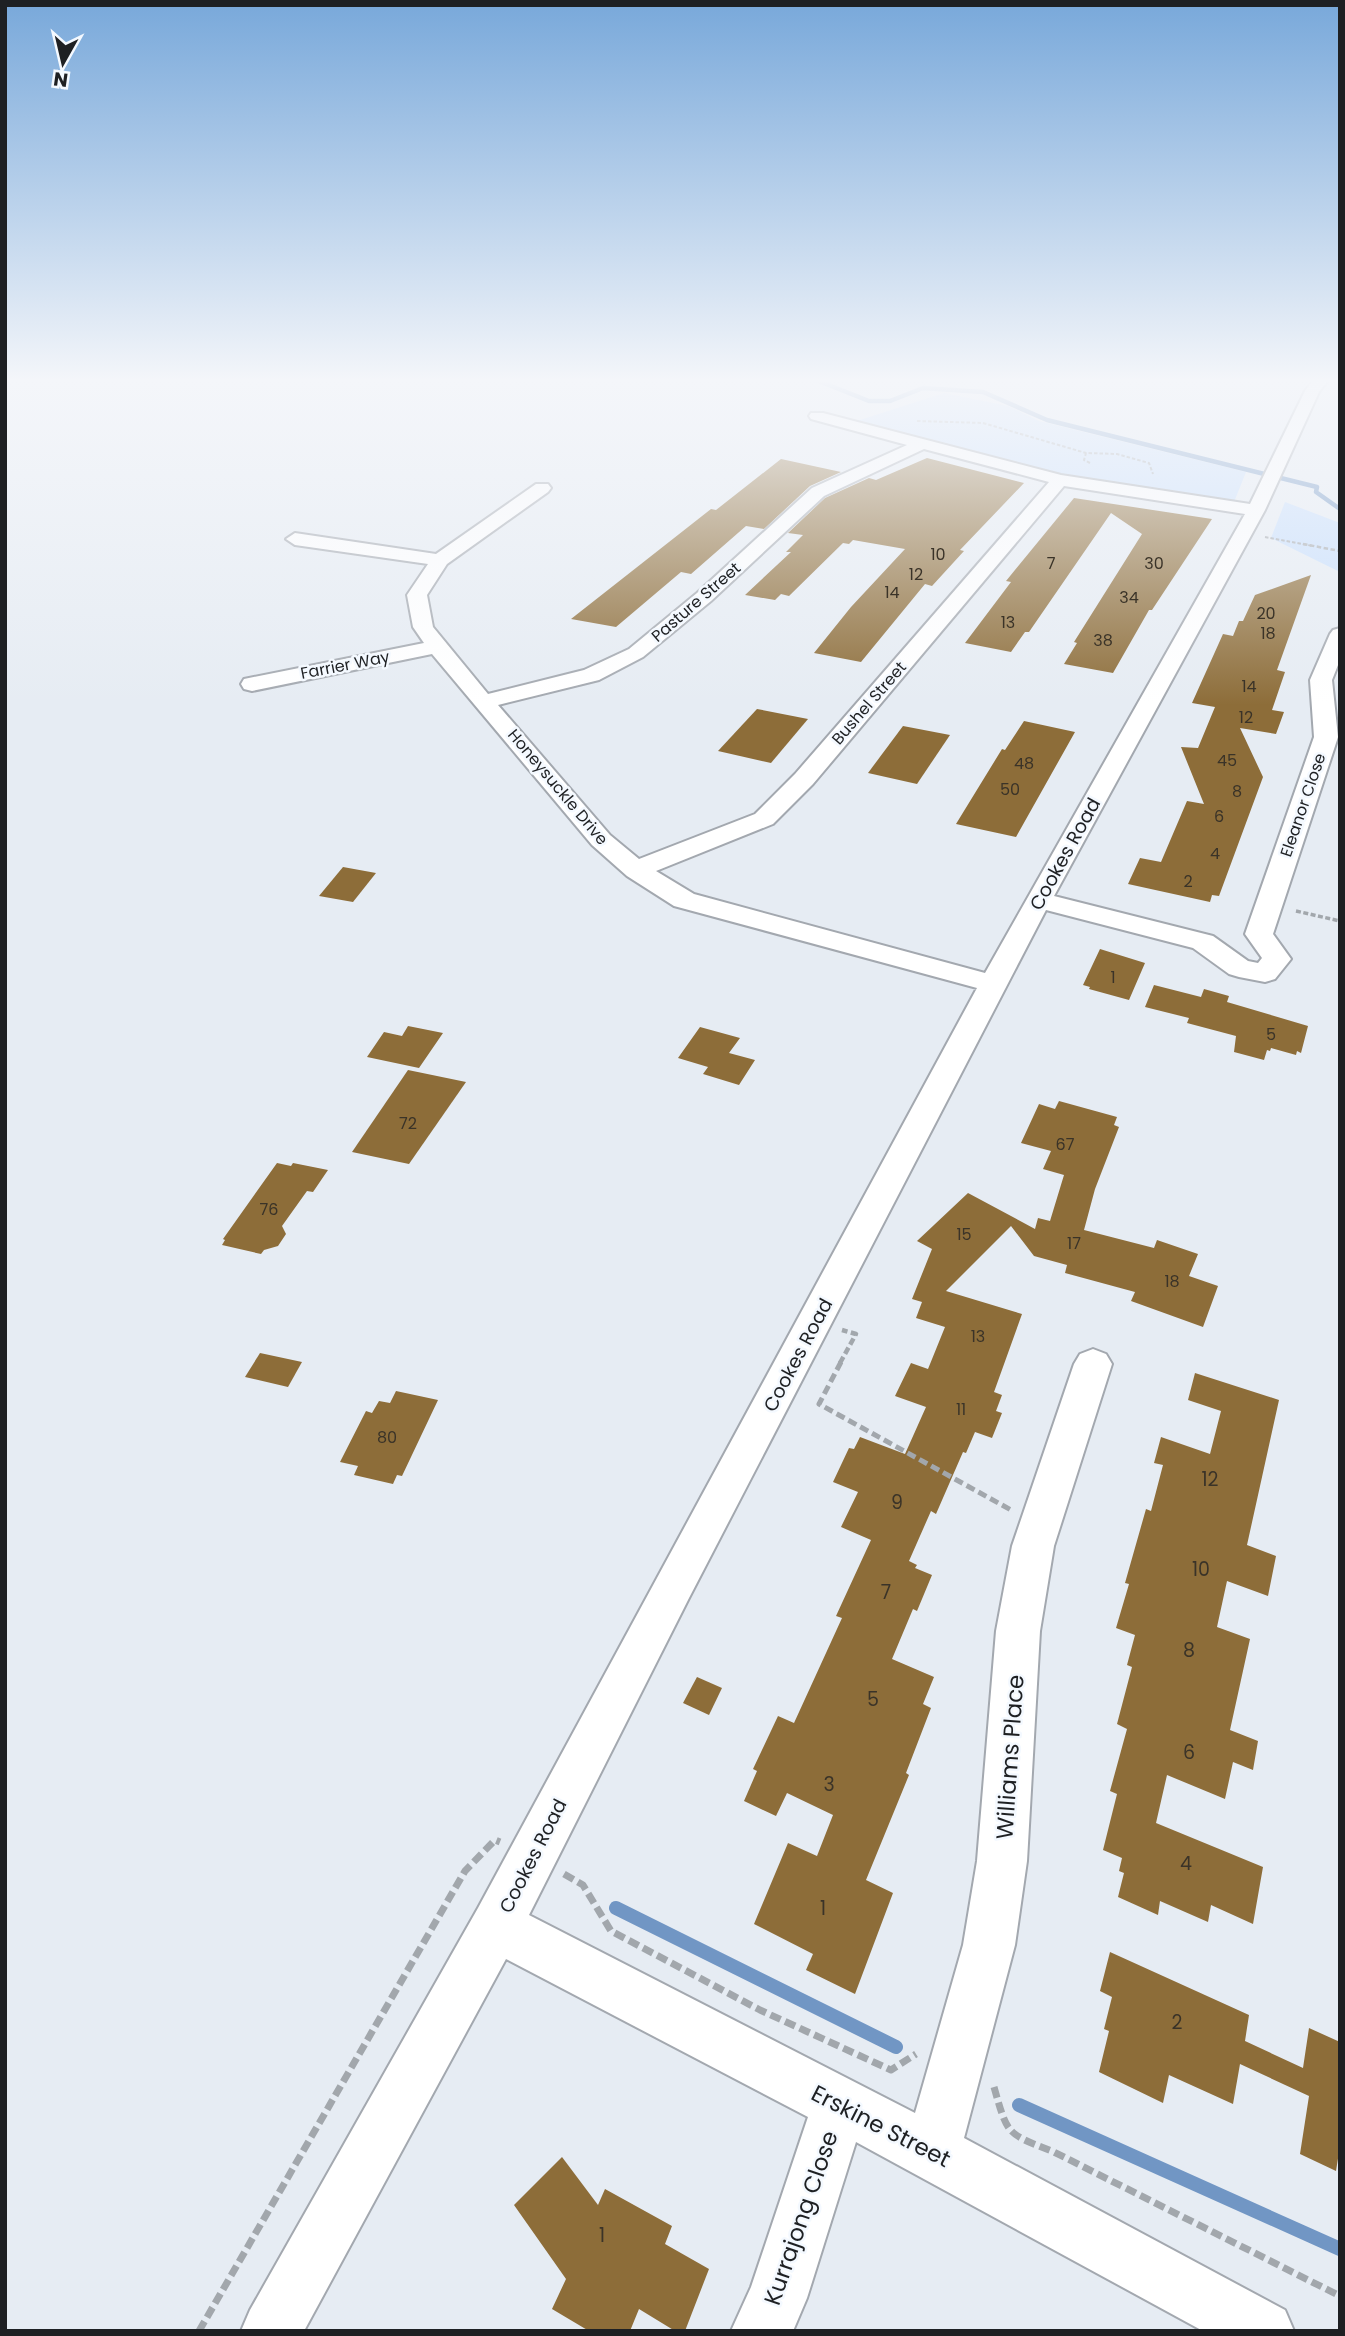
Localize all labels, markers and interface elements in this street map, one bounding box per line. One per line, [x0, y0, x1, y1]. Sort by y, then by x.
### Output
north arrow [28, 28, 98, 98]
text: N [52, 65, 70, 94]
house number: 10 [930, 543, 946, 566]
house number: 7 [1047, 552, 1056, 575]
house number: 30 [1144, 552, 1164, 575]
street label: Pasture Street [646, 557, 746, 647]
house number: 12 [909, 563, 923, 586]
house number: 14 [884, 581, 900, 604]
house number: 34 [1119, 586, 1139, 609]
house number: 20 [1256, 602, 1276, 625]
house number: 13 [1001, 611, 1015, 634]
house number: 18 [1260, 622, 1276, 645]
house number: 38 [1093, 629, 1113, 652]
street label: Farrier Way [298, 645, 392, 685]
street label: Bushel Street [826, 656, 912, 750]
house number: 14 [1241, 675, 1257, 698]
house number: 12 [1239, 706, 1253, 729]
street label: Honeysuckle Drive [503, 724, 614, 850]
house number: 45 [1217, 749, 1237, 772]
street label: Eleanor Close [1274, 750, 1332, 860]
house number: 48 [1014, 752, 1034, 775]
house number: 50 [1000, 778, 1020, 801]
house number: 8 [1232, 780, 1242, 803]
street label: Cookes Road [1023, 793, 1107, 915]
house number: 6 [1214, 805, 1224, 828]
house number: 4 [1210, 842, 1220, 865]
house number: 2 [1183, 870, 1193, 893]
house number: 1 [1110, 966, 1116, 989]
house number: 5 [1266, 1023, 1276, 1046]
house number: 72 [399, 1112, 417, 1135]
house number: 67 [1056, 1133, 1075, 1156]
house number: 76 [260, 1198, 278, 1221]
house number: 15 [956, 1223, 972, 1246]
house number: 17 [1067, 1232, 1081, 1255]
house number: 18 [1164, 1270, 1180, 1293]
street label: Cookes Road [757, 1293, 839, 1417]
house number: 13 [971, 1325, 985, 1348]
house number: 11 [956, 1398, 966, 1421]
house number: 80 [377, 1426, 397, 1449]
house number: 12 [1201, 1466, 1219, 1493]
house number: 9 [891, 1489, 903, 1516]
house number: 10 [1192, 1556, 1210, 1583]
house number: 7 [881, 1579, 891, 1606]
house number: 8 [1183, 1637, 1195, 1664]
street label: Williams Place [988, 1673, 1032, 1841]
house number: 5 [867, 1686, 879, 1713]
house number: 6 [1183, 1739, 1195, 1766]
house number: 3 [823, 1771, 835, 1798]
street label: Cookes Road [493, 1794, 573, 1918]
house number: 4 [1180, 1850, 1192, 1877]
house number: 1 [820, 1895, 826, 1922]
house number: 2 [1172, 2009, 1183, 2036]
street label: Erskine Street [806, 2077, 956, 2175]
street label: Kurrajong Close [756, 2127, 846, 2309]
house number: 1 [599, 2222, 605, 2249]

